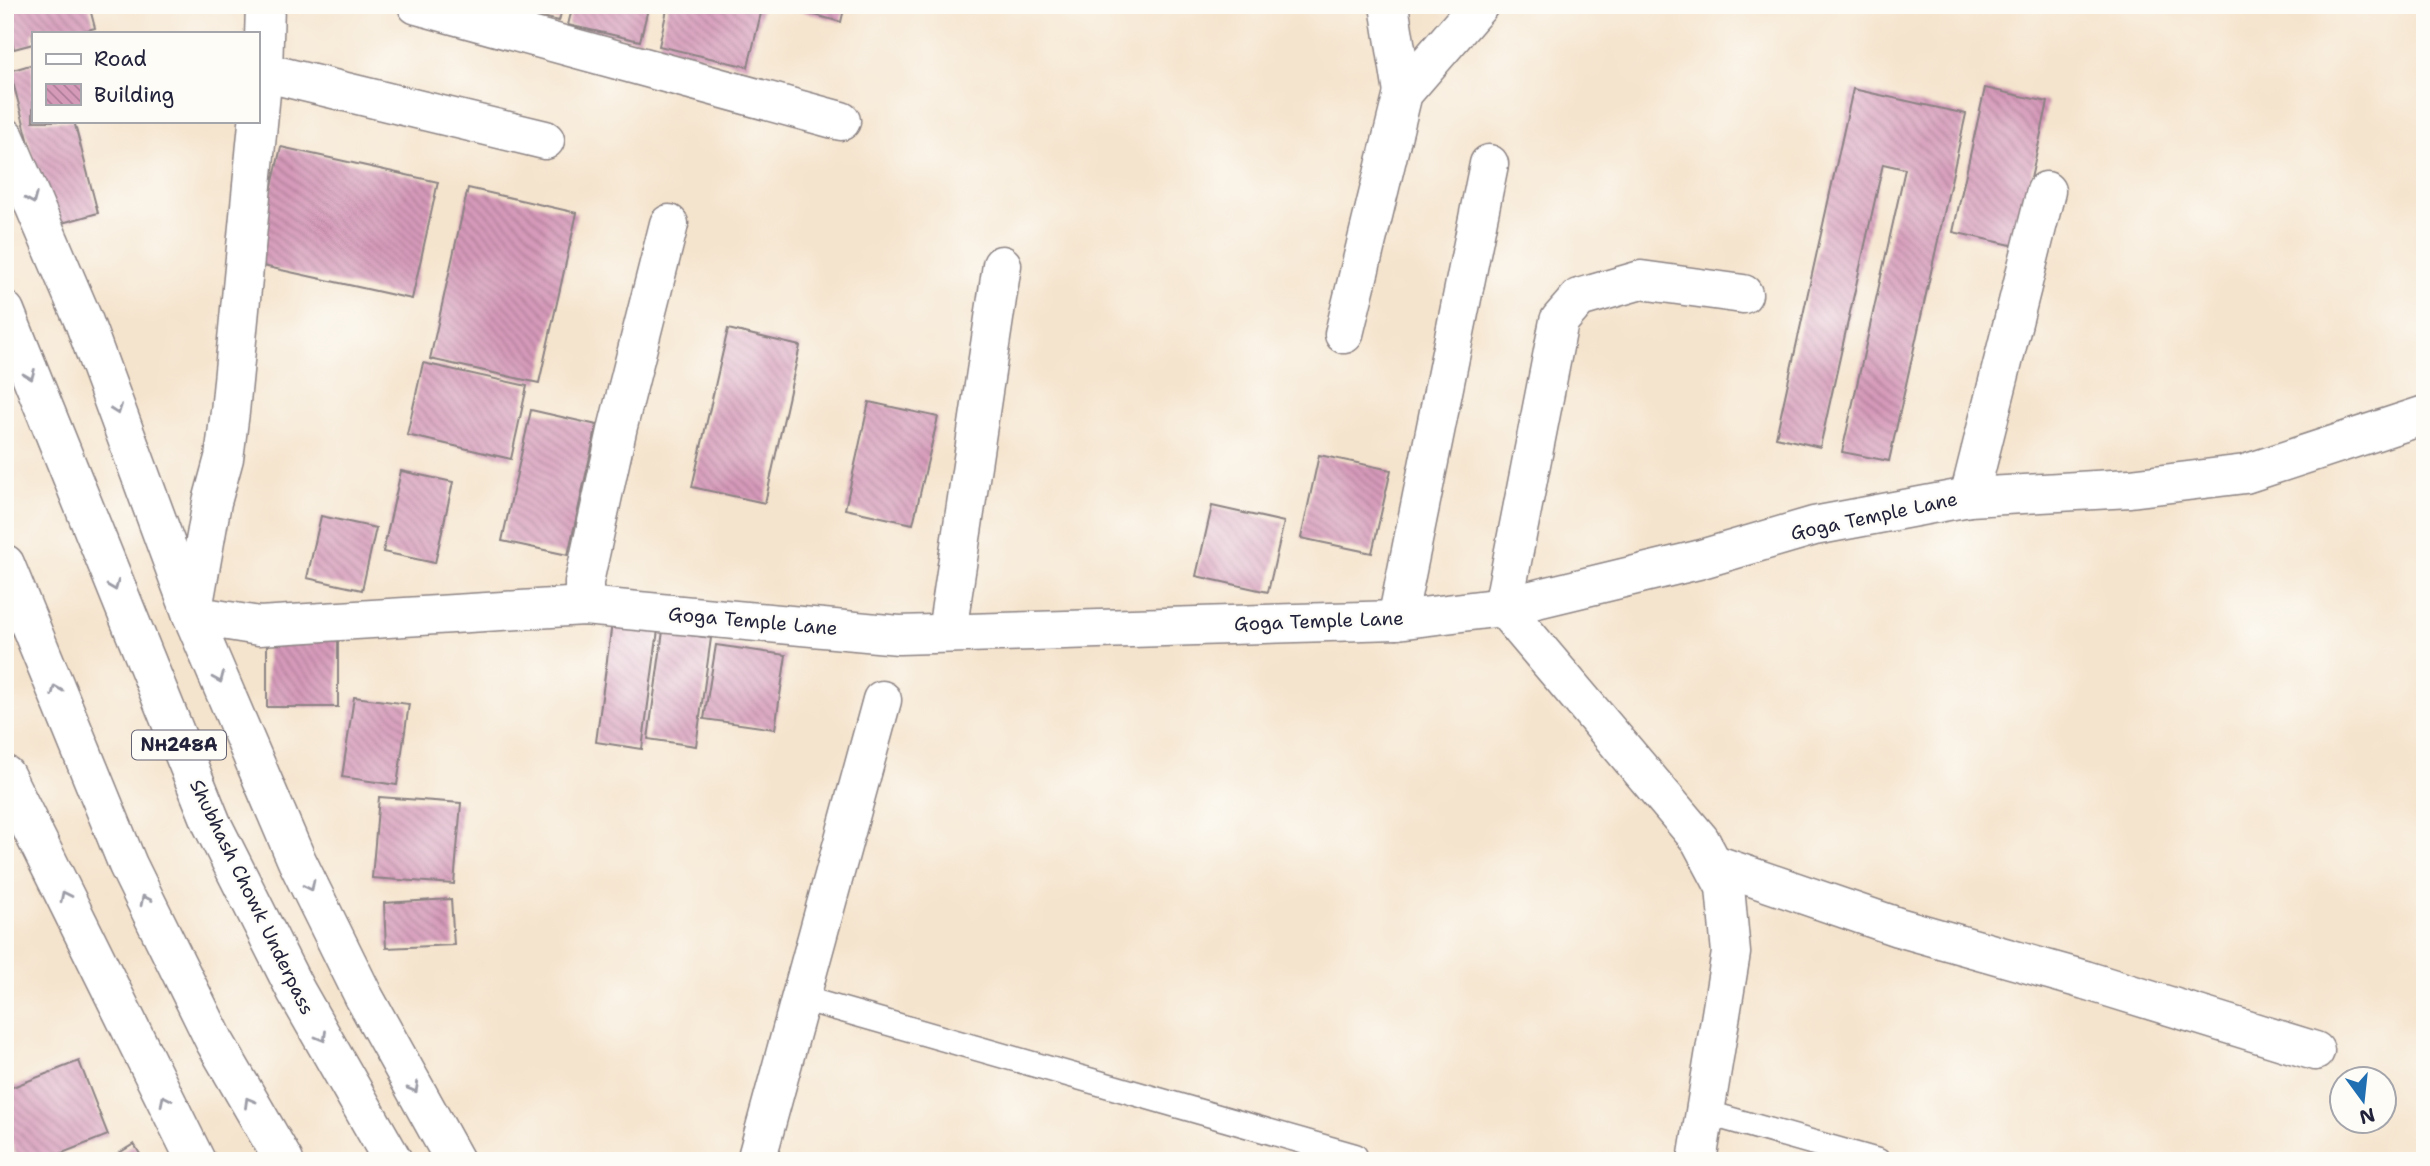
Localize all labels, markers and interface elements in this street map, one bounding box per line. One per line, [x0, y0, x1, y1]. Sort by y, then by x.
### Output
legend [32, 32, 259, 122]
text: Road [94, 45, 147, 73]
text: Building [94, 81, 174, 109]
one-way arrow [24, 192, 38, 205]
one-way arrow [22, 368, 36, 380]
one-way arrow [108, 404, 122, 416]
street label: Goga Temple Lane [1788, 486, 1960, 546]
one-way arrow [106, 580, 120, 592]
street label: Goga Temple Lane [667, 601, 839, 641]
street label: Goga Temple Lane [1234, 606, 1404, 636]
one-way arrow [211, 670, 225, 683]
one-way arrow [51, 685, 65, 697]
road number: NH248A [132, 730, 226, 760]
street label: Shubhash Chowk Underpass [184, 775, 320, 1019]
one-way arrow [301, 879, 315, 891]
one-way arrow [59, 891, 73, 903]
one-way arrow [140, 895, 154, 907]
one-way arrow [314, 1030, 327, 1042]
north arrow [2328, 1064, 2398, 1134]
one-way arrow [406, 1081, 419, 1093]
one-way arrow [160, 1095, 174, 1107]
one-way arrow [245, 1096, 258, 1109]
text: N [2357, 1102, 2378, 1130]

